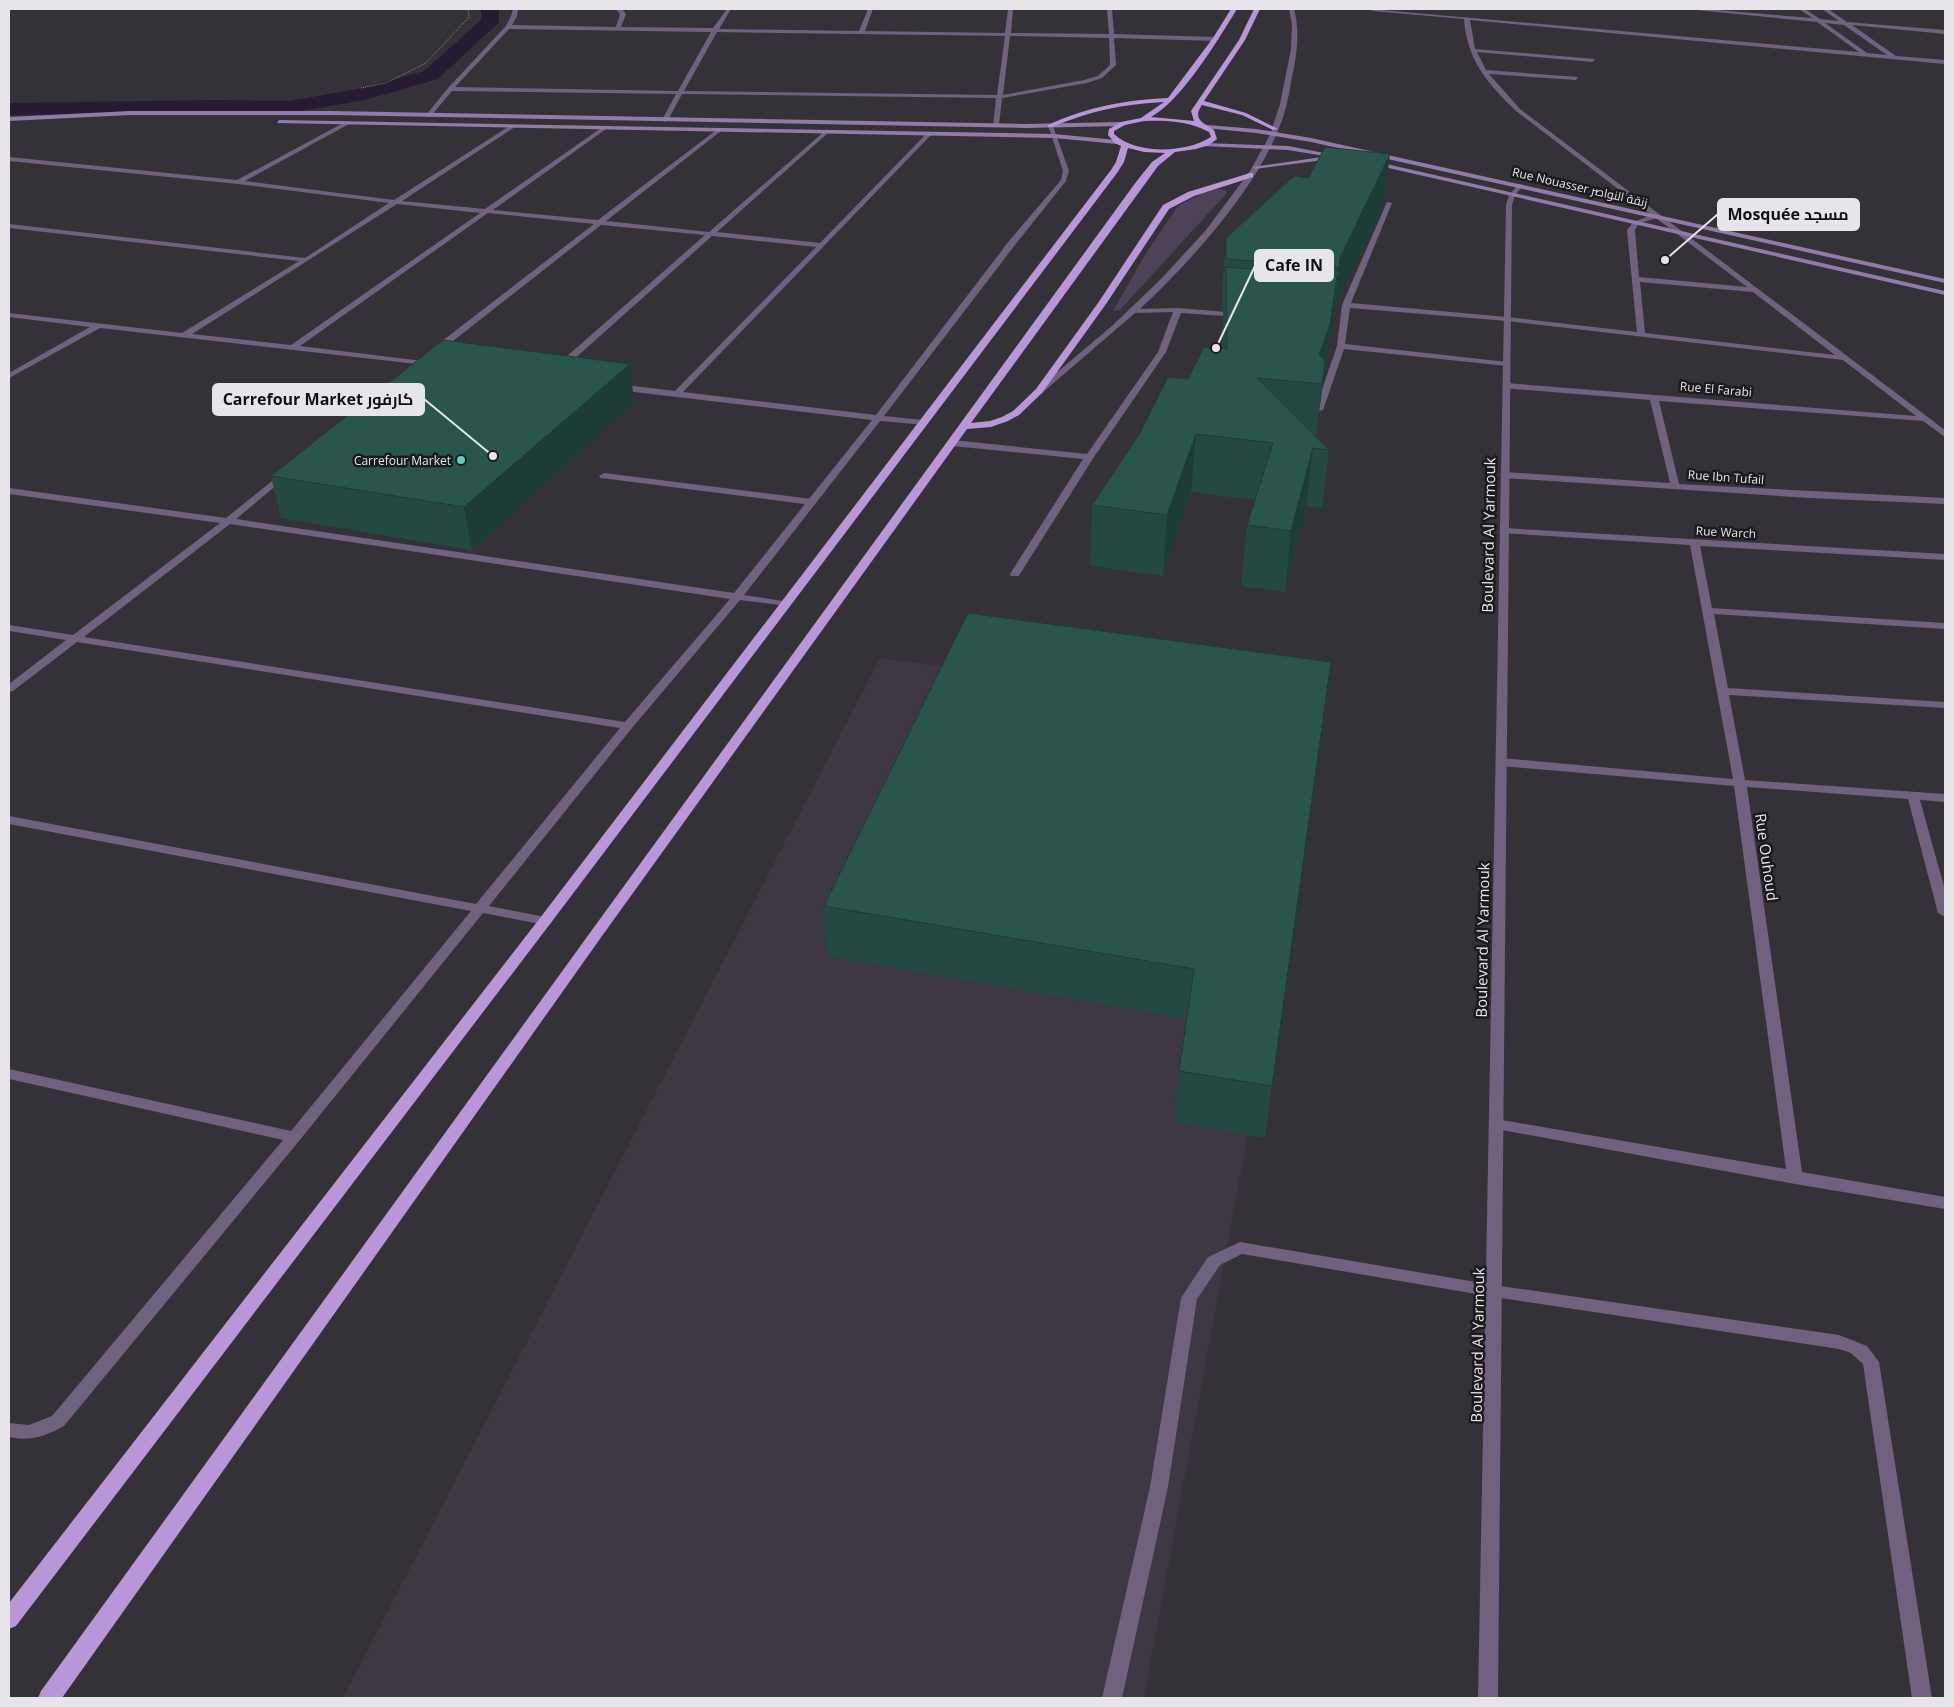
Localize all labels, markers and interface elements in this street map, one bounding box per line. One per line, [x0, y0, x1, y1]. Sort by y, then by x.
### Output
street label: Rue Nouasser زنقة النواصر [1511, 163, 1649, 211]
callout: Mosquée مسجد [1718, 199, 1859, 230]
text: Mosquée مسجد [1727, 203, 1849, 225]
callout: Cafe IN [1255, 250, 1333, 281]
text: Cafe IN [1265, 254, 1323, 276]
street label: Rue El Farabi [1679, 377, 1753, 401]
callout: Carrefour Market كارفور [213, 384, 424, 415]
text: Carrefour Market كارفور [223, 388, 413, 410]
place label: Carrefour Market [354, 452, 451, 469]
marker: Carrefour Market [455, 454, 467, 466]
street label: Boulevard Al Yarmouk [1477, 457, 1499, 613]
street label: Rue Ibn Tufail [1687, 466, 1765, 488]
street label: Rue Warch [1695, 522, 1757, 542]
street label: Rue Ouhoud [1751, 812, 1783, 902]
street label: Boulevard Al Yarmouk [1471, 862, 1493, 1018]
street label: Boulevard Al Yarmouk [1466, 1267, 1488, 1423]

